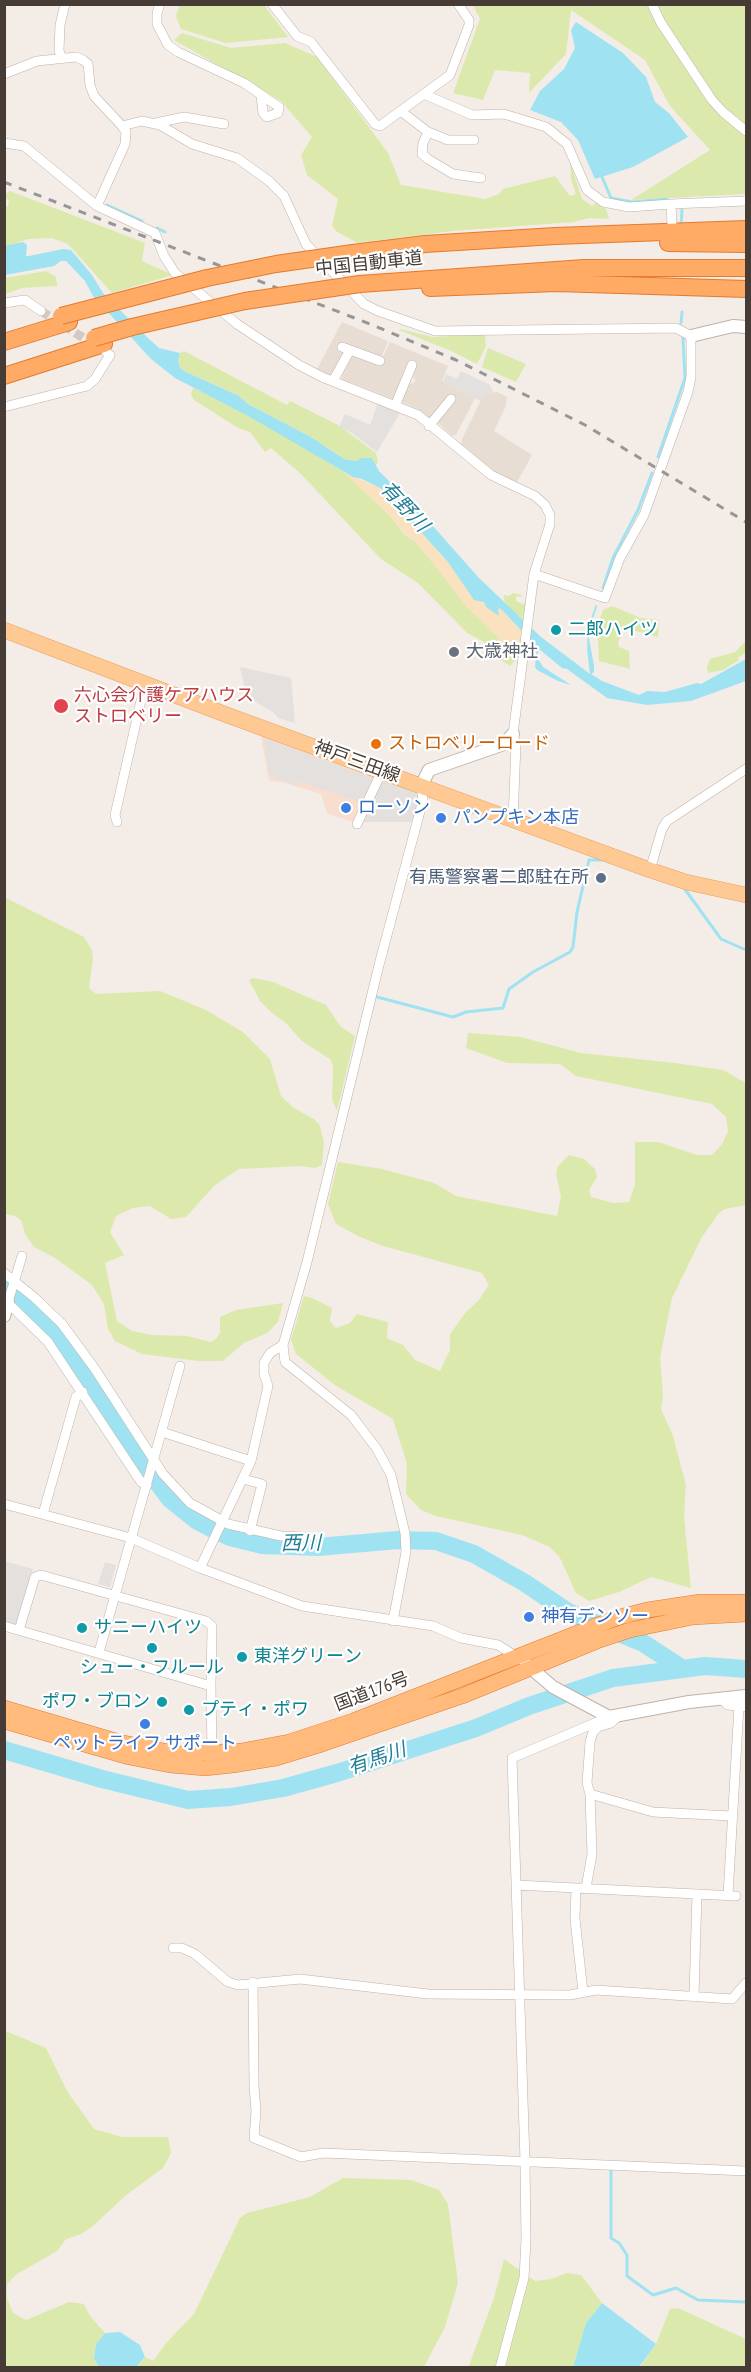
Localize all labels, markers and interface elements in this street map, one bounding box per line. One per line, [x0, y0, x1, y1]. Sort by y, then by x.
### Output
street label: 中国自動車道 [314, 248, 424, 280]
water label: 有野川 [375, 477, 433, 537]
place label: 二郎ハイツ [568, 619, 658, 641]
marker: 二郎ハイツ [549, 623, 563, 637]
place label: 大歳神社 [466, 641, 538, 663]
marker: 大歳神社 [447, 645, 461, 659]
place label: 六心会介護ケアハウス ストロベリー [74, 685, 254, 728]
marker: 六心会介護ケアハウス ストロベリー [52, 697, 70, 715]
place label: ストロベリーロード [388, 733, 550, 755]
street label: 神戸三田線 [311, 736, 403, 788]
marker: ストロベリーロード [369, 737, 383, 751]
place label: ローソン [358, 797, 430, 819]
marker: ローソン [339, 801, 353, 815]
place label: パンプキン本店 [453, 807, 579, 829]
marker: パンプキン本店 [434, 811, 448, 825]
place label: 有馬警察署二郎駐在所 [409, 867, 589, 889]
marker: 有馬警察署二郎駐在所 [594, 871, 608, 885]
water label: 西川 [281, 1532, 321, 1556]
place label: 神有デンソー [541, 1606, 649, 1628]
marker: 神有デンソー [522, 1610, 536, 1624]
place label: サニーハイツ [94, 1617, 202, 1639]
marker: サニーハイツ [75, 1621, 89, 1635]
marker: シュー・フルール [145, 1641, 159, 1655]
place label: 東洋グリーン [254, 1646, 362, 1668]
marker: 東洋グリーン [235, 1650, 249, 1664]
place label: シュー・フルール [80, 1657, 224, 1679]
street label: 国道176号 [332, 1668, 412, 1716]
place label: ポワ・ブロン [42, 1691, 150, 1713]
marker: ポワ・ブロン [155, 1695, 169, 1709]
place label: プティ・ポワ [201, 1699, 309, 1721]
marker: プティ・ポワ [182, 1703, 196, 1717]
marker: ペットライフ サポート [138, 1717, 152, 1731]
place label: ペットライフ サポート [53, 1733, 237, 1755]
water label: 有馬川 [345, 1738, 409, 1780]

